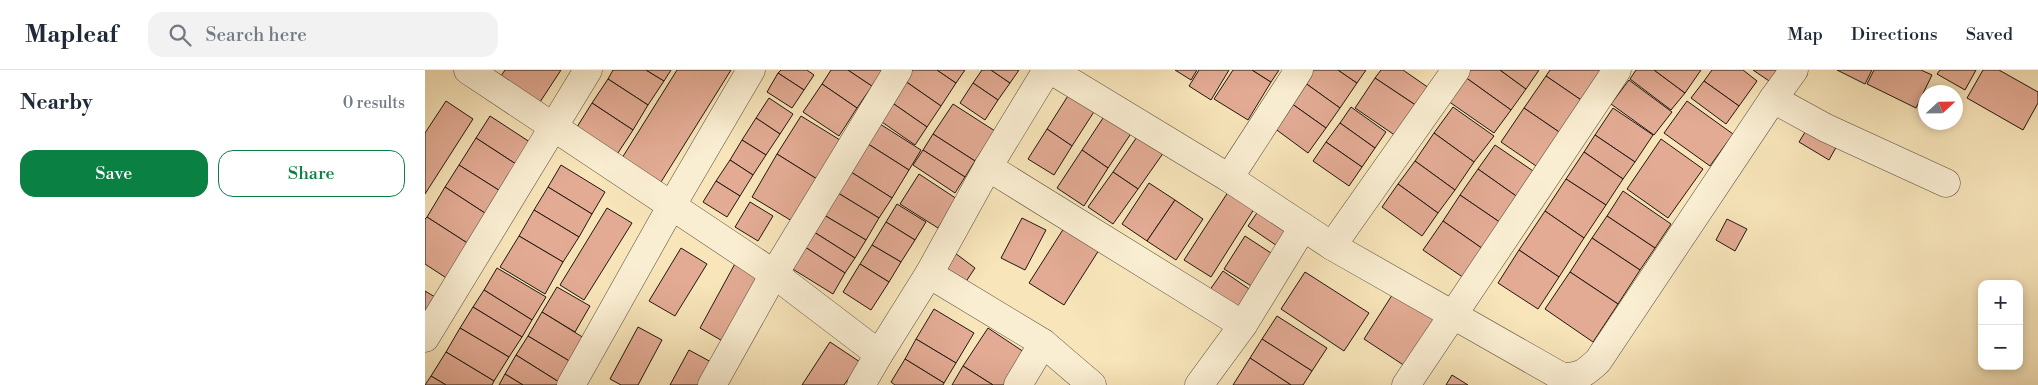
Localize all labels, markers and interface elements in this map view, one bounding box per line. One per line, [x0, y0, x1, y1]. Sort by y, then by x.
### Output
search box [148, 12, 498, 57]
text: Mapleaf [25, 20, 118, 50]
icon: search [166, 21, 194, 49]
text: Search here [206, 23, 307, 47]
text: Map [1787, 23, 1823, 46]
text: Directions [1851, 23, 1938, 46]
text: Saved [1966, 23, 2013, 46]
north arrow [1918, 85, 1963, 130]
text: Nearby [20, 90, 93, 116]
text: 0 results [343, 93, 405, 113]
button: Save [20, 150, 208, 197]
button: Share [218, 150, 405, 197]
map controls [1978, 280, 2023, 370]
button: + [1978, 280, 2023, 325]
button: − [1978, 325, 2023, 370]

